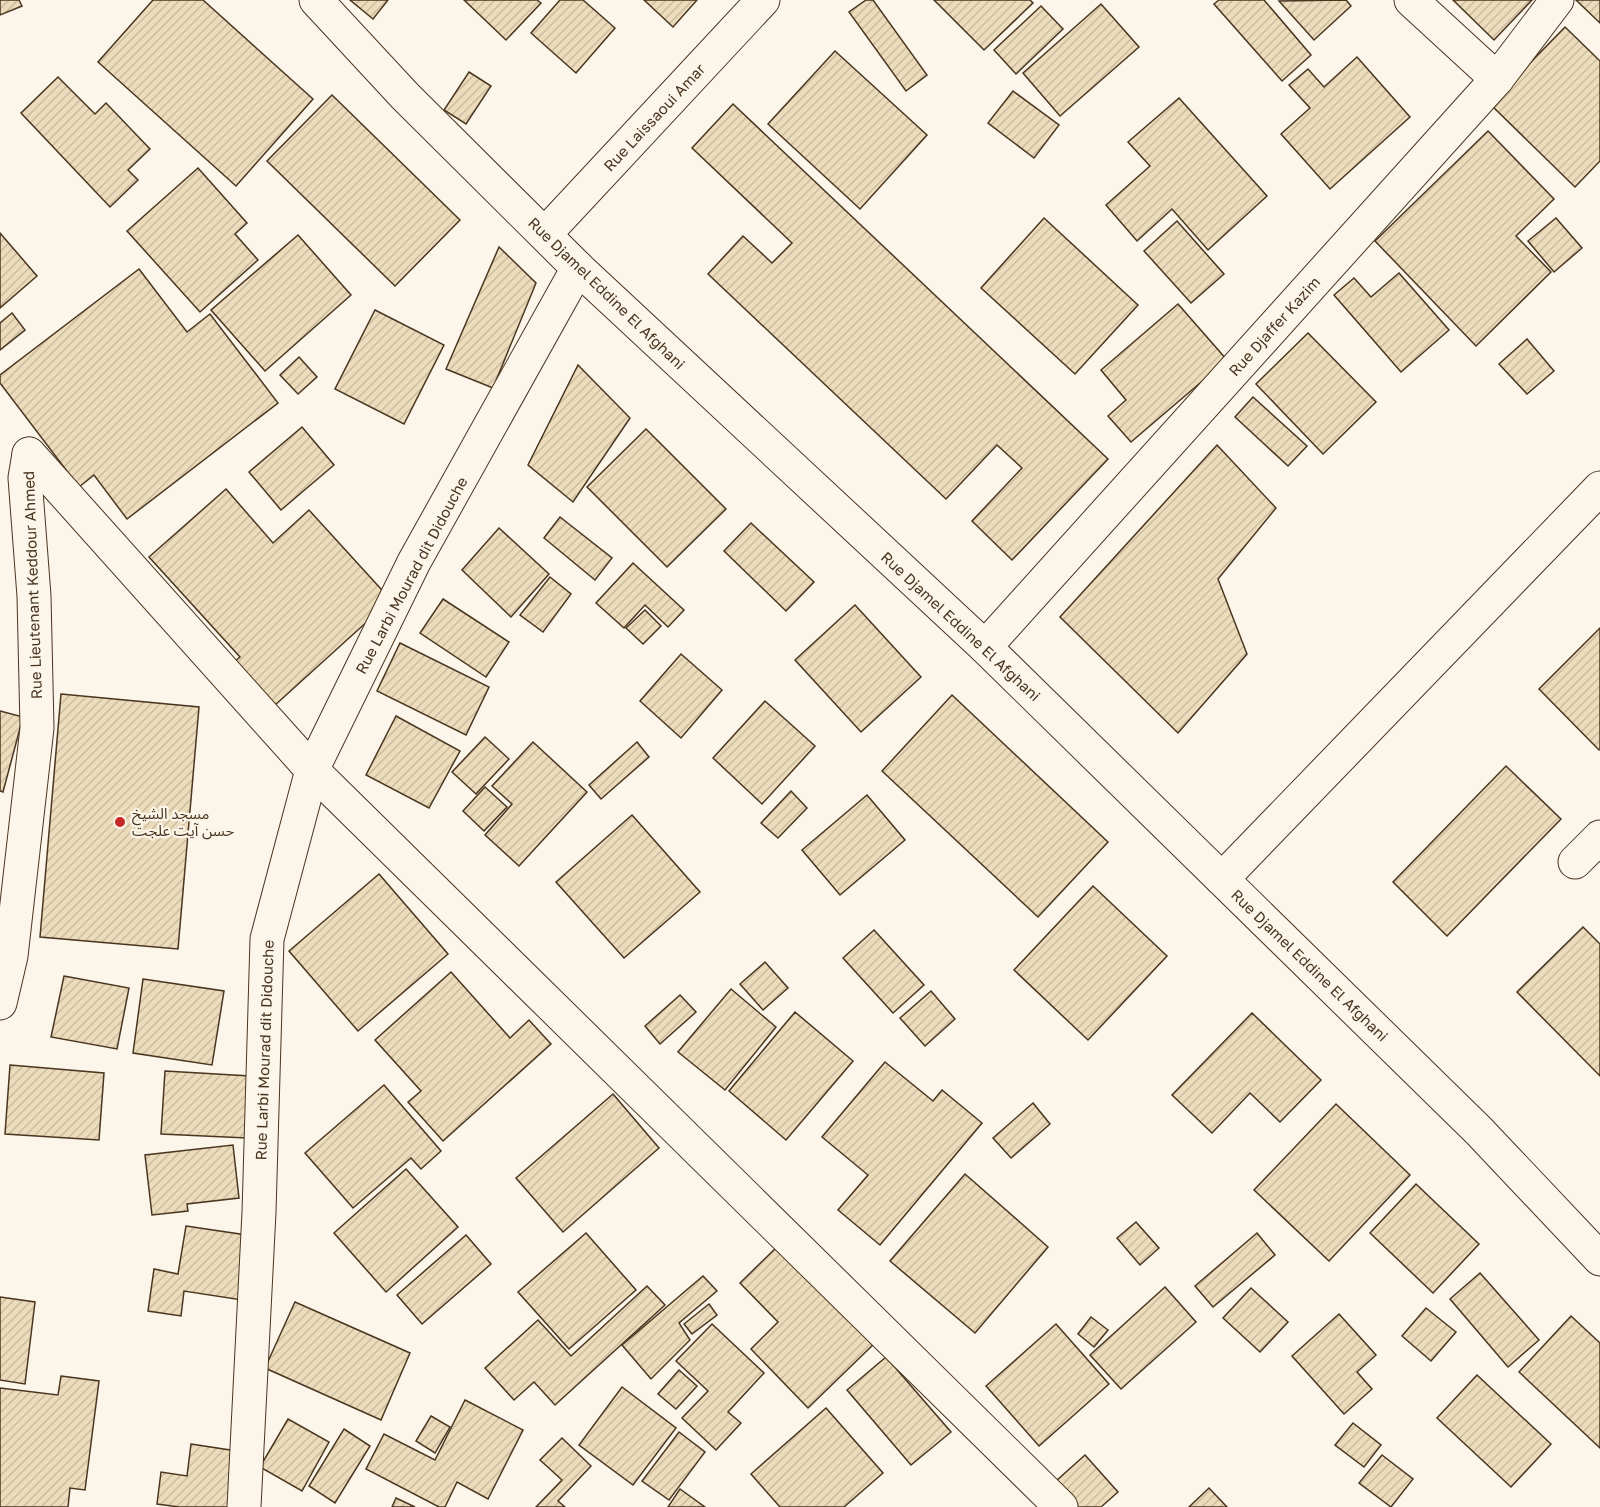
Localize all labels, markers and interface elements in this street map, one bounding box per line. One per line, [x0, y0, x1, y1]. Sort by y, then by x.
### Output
street label: Rue Laissaoui Amar [600, 59, 709, 175]
street label: Rue Djamel Eddine El Afghani [525, 213, 689, 373]
street label: Rue Djaffer Kazim [1225, 273, 1323, 379]
street label: Rue Lieutenant Keddour Ahmed [19, 471, 45, 699]
street label: Rue Larbi Mourad dit Didouche [351, 473, 471, 677]
street label: Rue Djamel Eddine El Afghani [878, 547, 1044, 705]
place label: مسجد الشيخ حسن آيت علجت [132, 804, 235, 840]
marker: مسجد الشيخ حسن آيت علجت [113, 815, 127, 829]
street label: Rue Djamel Eddine El Afghani [1228, 885, 1392, 1045]
street label: Rue Larbi Mourad dit Didouche [251, 939, 277, 1160]

